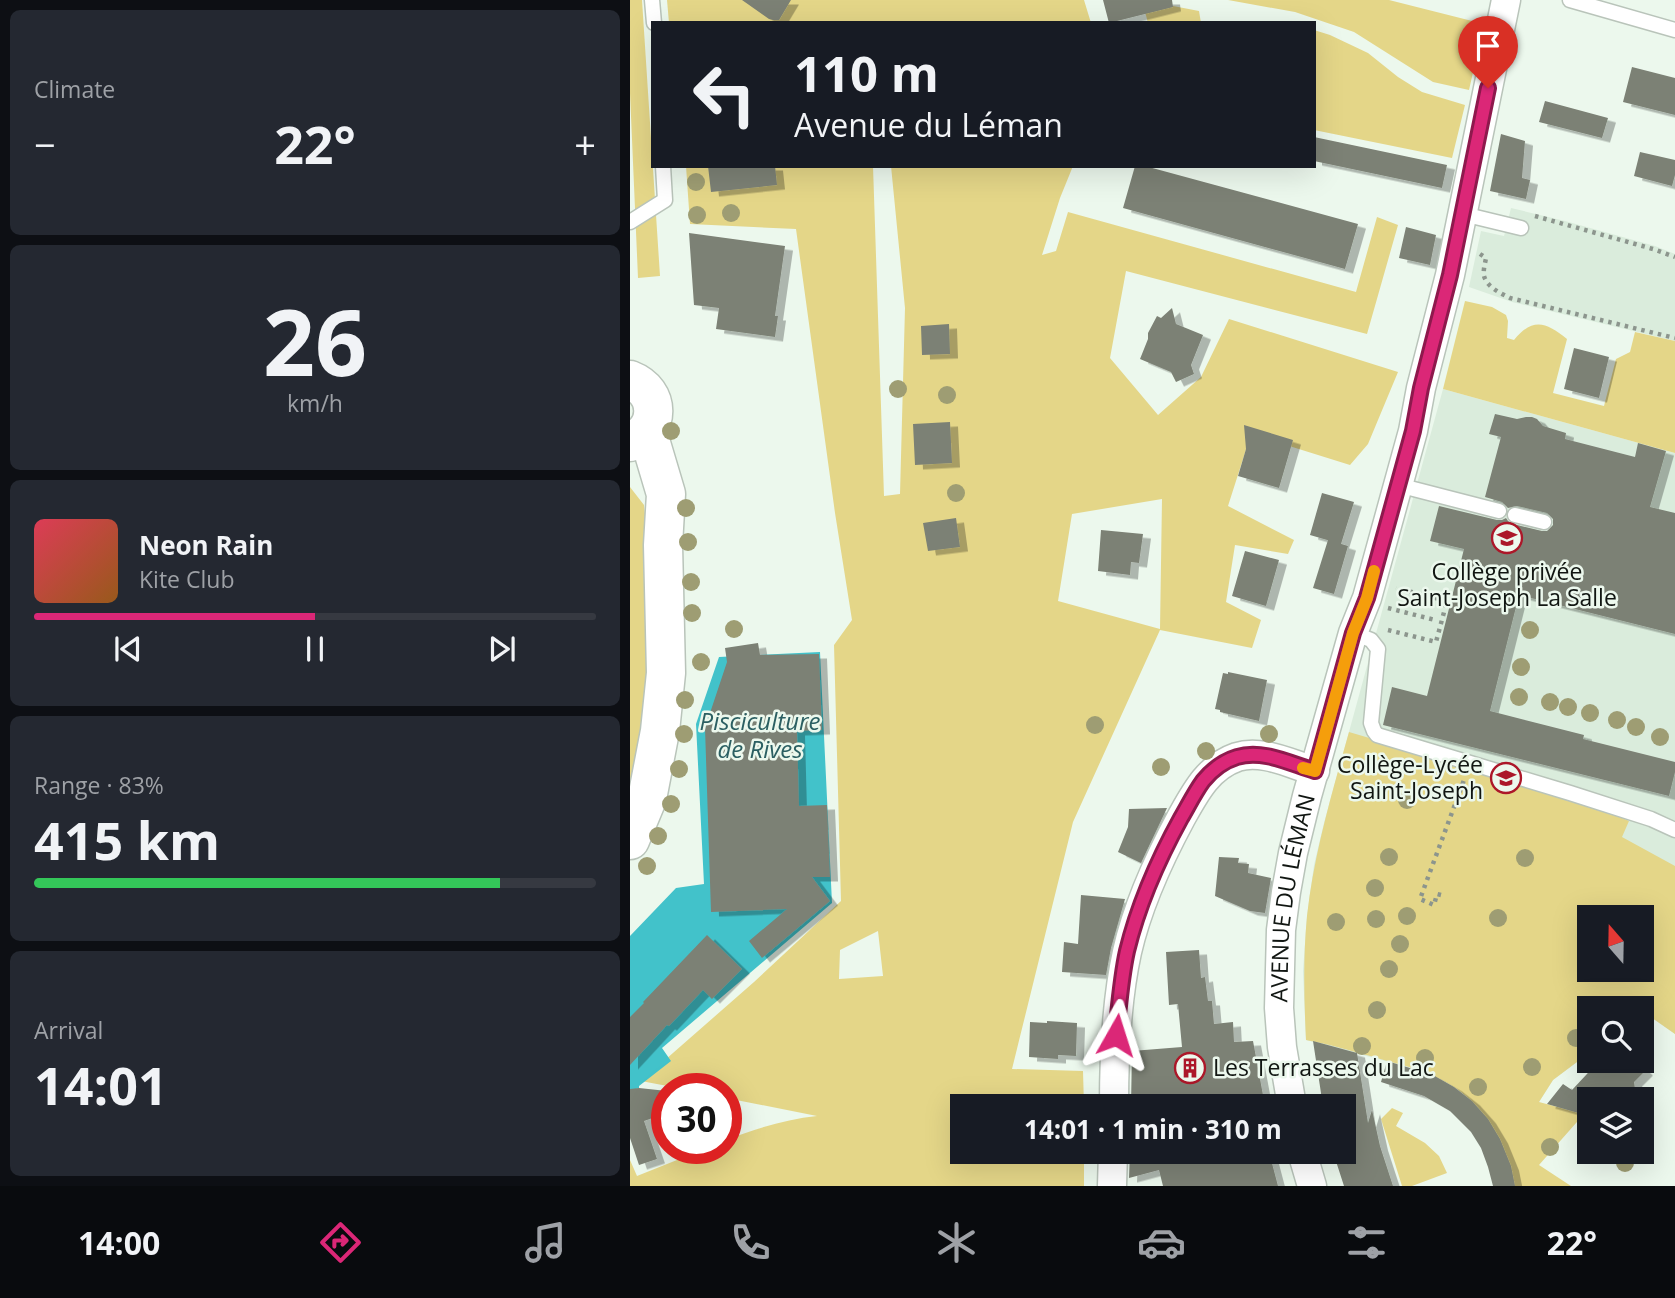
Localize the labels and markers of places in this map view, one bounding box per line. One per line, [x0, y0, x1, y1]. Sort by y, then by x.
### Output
pin [1458, 16, 1518, 88]
school or university icon: Collège privée Saint-Joseph La Salle [1490, 521, 1524, 555]
place label: Collège privée Saint-Joseph La Salle [1397, 555, 1617, 613]
place label: Collège-Lycée Saint-Joseph [1337, 748, 1483, 806]
school or university icon: Collège-Lycée Saint-Joseph [1489, 761, 1523, 795]
building icon: Les Terrasses du Lac [1173, 1051, 1207, 1085]
place label: Les Terrasses du Lac [1213, 1051, 1434, 1083]

